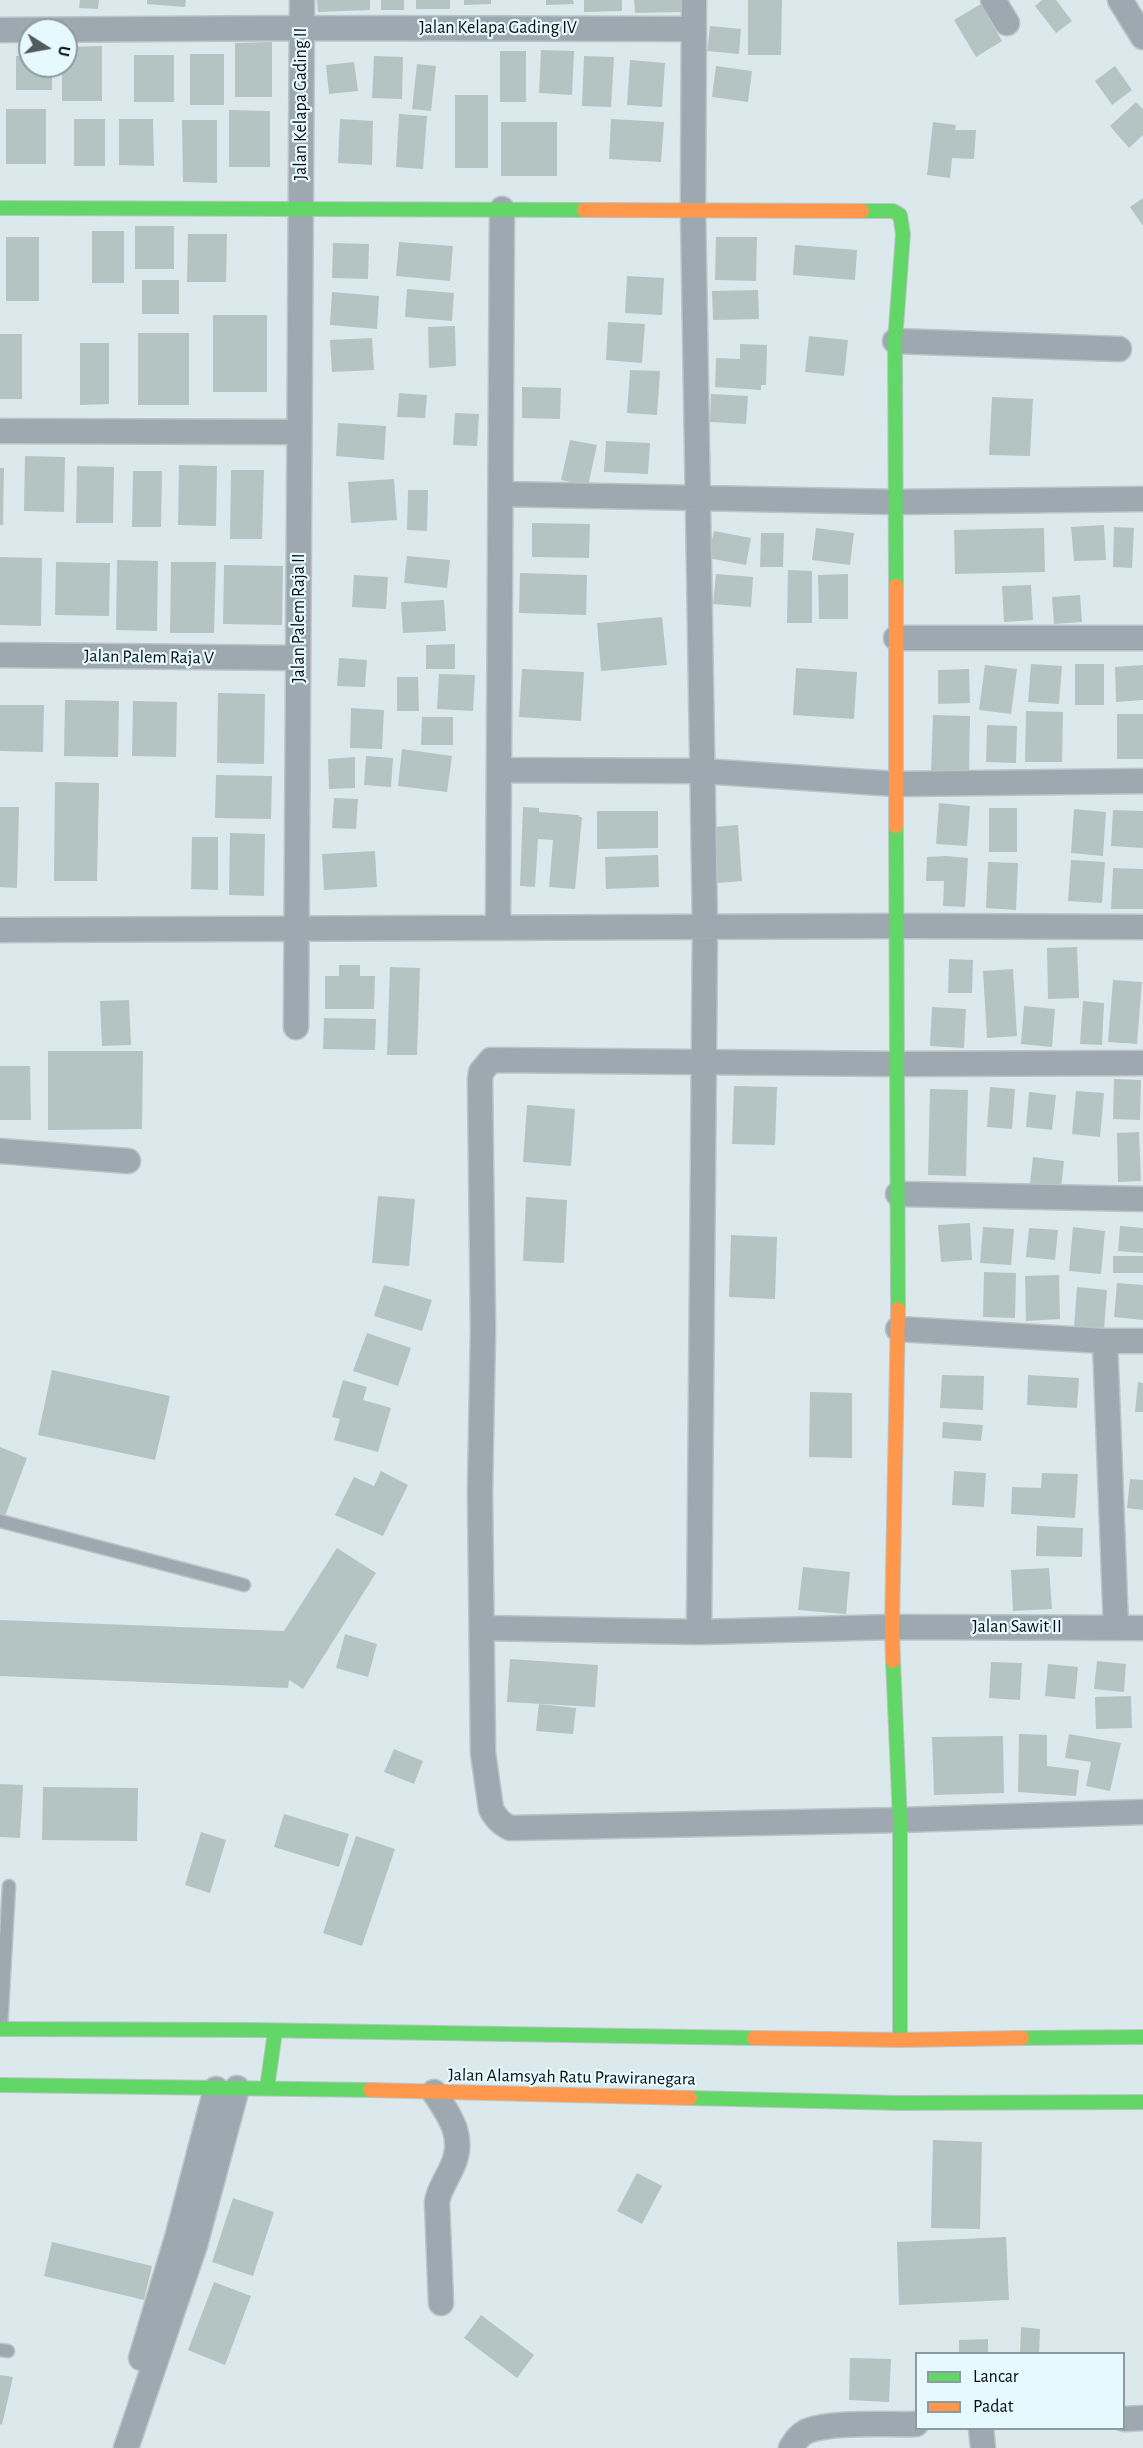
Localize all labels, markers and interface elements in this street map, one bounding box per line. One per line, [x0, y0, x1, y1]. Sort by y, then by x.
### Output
street label: Jalan Kelapa Gading IV [419, 17, 577, 39]
north arrow [18, 18, 78, 78]
street label: Jalan Kelapa Gading II [290, 28, 312, 180]
text: U [55, 45, 73, 58]
street label: Jalan Palem Raja II [288, 553, 310, 683]
street label: Jalan Palem Raja V [84, 645, 214, 669]
street label: Jalan Sawit II [972, 1616, 1062, 1638]
street label: Jalan Alamsyah Ratu Prawiranegara [448, 2064, 696, 2090]
legend [915, 2352, 1125, 2430]
text: Lancar [973, 2368, 1019, 2386]
text: Padat [973, 2398, 1014, 2416]

